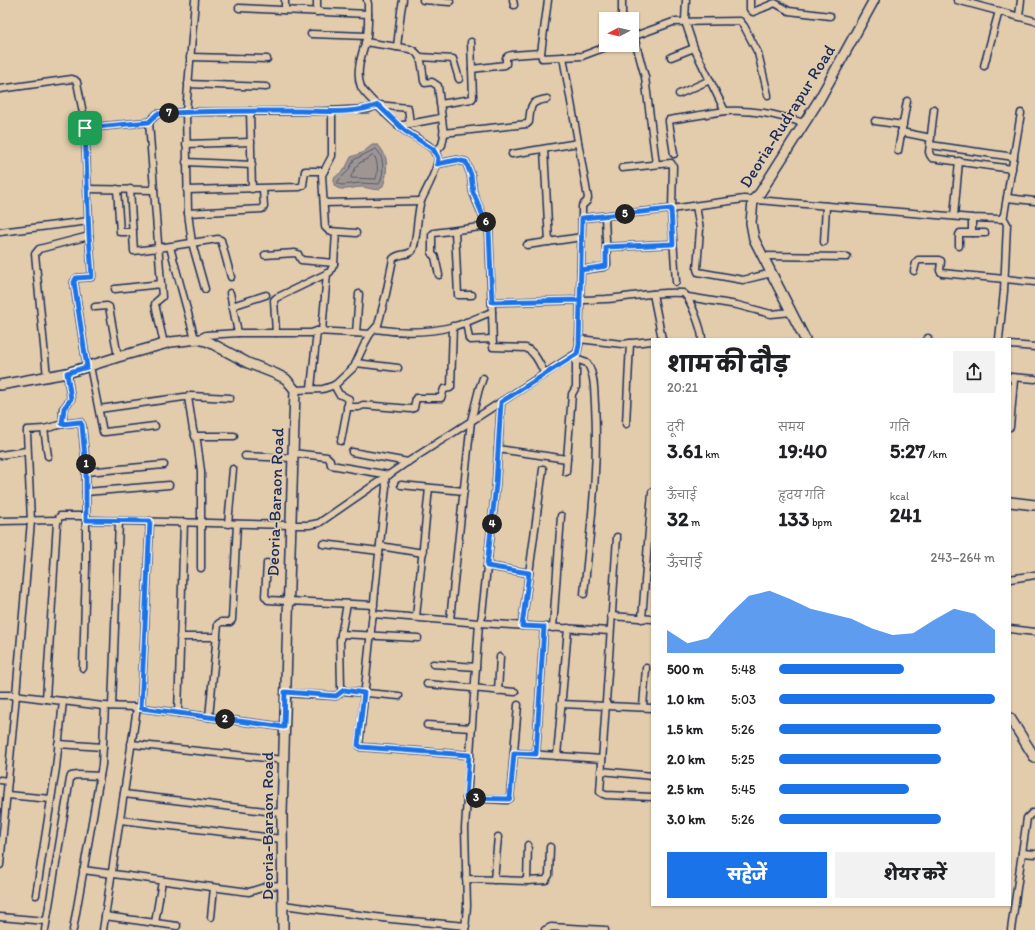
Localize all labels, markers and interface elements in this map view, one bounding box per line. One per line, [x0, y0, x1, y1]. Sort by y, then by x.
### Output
north arrow [599, 12, 639, 52]
map controls [599, 12, 639, 52]
street label: Deoria-Rudrapur Road [735, 40, 839, 191]
pin: 7 [159, 103, 179, 123]
text: 7 [166, 106, 172, 119]
pin [68, 111, 102, 145]
icon: arrive [74, 117, 96, 139]
pin: 5 [615, 204, 635, 224]
text: 5 [622, 207, 628, 220]
pin: 6 [476, 212, 496, 232]
text: 6 [483, 215, 489, 228]
text: शाम की दौड़ [667, 351, 789, 378]
button: share [953, 351, 995, 393]
text: 20:21 [667, 380, 698, 395]
text: दूरी [667, 421, 684, 434]
text: समय [778, 421, 805, 434]
text: गति [890, 421, 910, 434]
street label: Deoria-Baraon Road [262, 427, 288, 577]
text: 3.61 [667, 439, 703, 463]
text: 19:40 [778, 439, 827, 463]
text: 5:27 [890, 439, 926, 463]
text: km [703, 448, 720, 461]
text: /km [926, 448, 947, 461]
pin: 1 [76, 454, 96, 474]
text: 1 [83, 457, 89, 470]
text: ऊँचाई [667, 489, 697, 502]
text: हृदय गति [778, 489, 825, 502]
text: kcal [890, 490, 909, 503]
text: 241 [890, 503, 921, 527]
text: 32 [667, 507, 688, 531]
text: 133 [778, 507, 809, 531]
pin: 4 [482, 514, 502, 534]
text: m [688, 516, 700, 529]
text: bpm [809, 516, 832, 529]
text: 4 [489, 517, 495, 530]
text: 243–264 m [931, 550, 995, 565]
text: ऊँचाई [667, 555, 702, 570]
text: 500 m [667, 662, 704, 677]
text: 5:48 [731, 662, 756, 677]
text: 1.0 km [667, 692, 704, 707]
text: 5:03 [731, 692, 756, 707]
pin: 2 [215, 709, 235, 729]
text: 2 [222, 712, 228, 725]
text: 1.5 km [667, 722, 703, 737]
text: 5:26 [731, 722, 755, 737]
street label: Deoria-Baraon Road [257, 751, 277, 900]
text: 2.0 km [667, 752, 705, 767]
text: 5:25 [731, 752, 755, 767]
text: 2.5 km [667, 782, 704, 797]
text: 5:45 [731, 782, 756, 797]
pin: 3 [466, 788, 486, 808]
text: 3 [473, 791, 479, 804]
text: 3.0 km [667, 812, 705, 827]
text: 5:26 [731, 812, 755, 827]
button: सहेजें [667, 852, 827, 898]
button: शेयर करें [835, 852, 995, 898]

